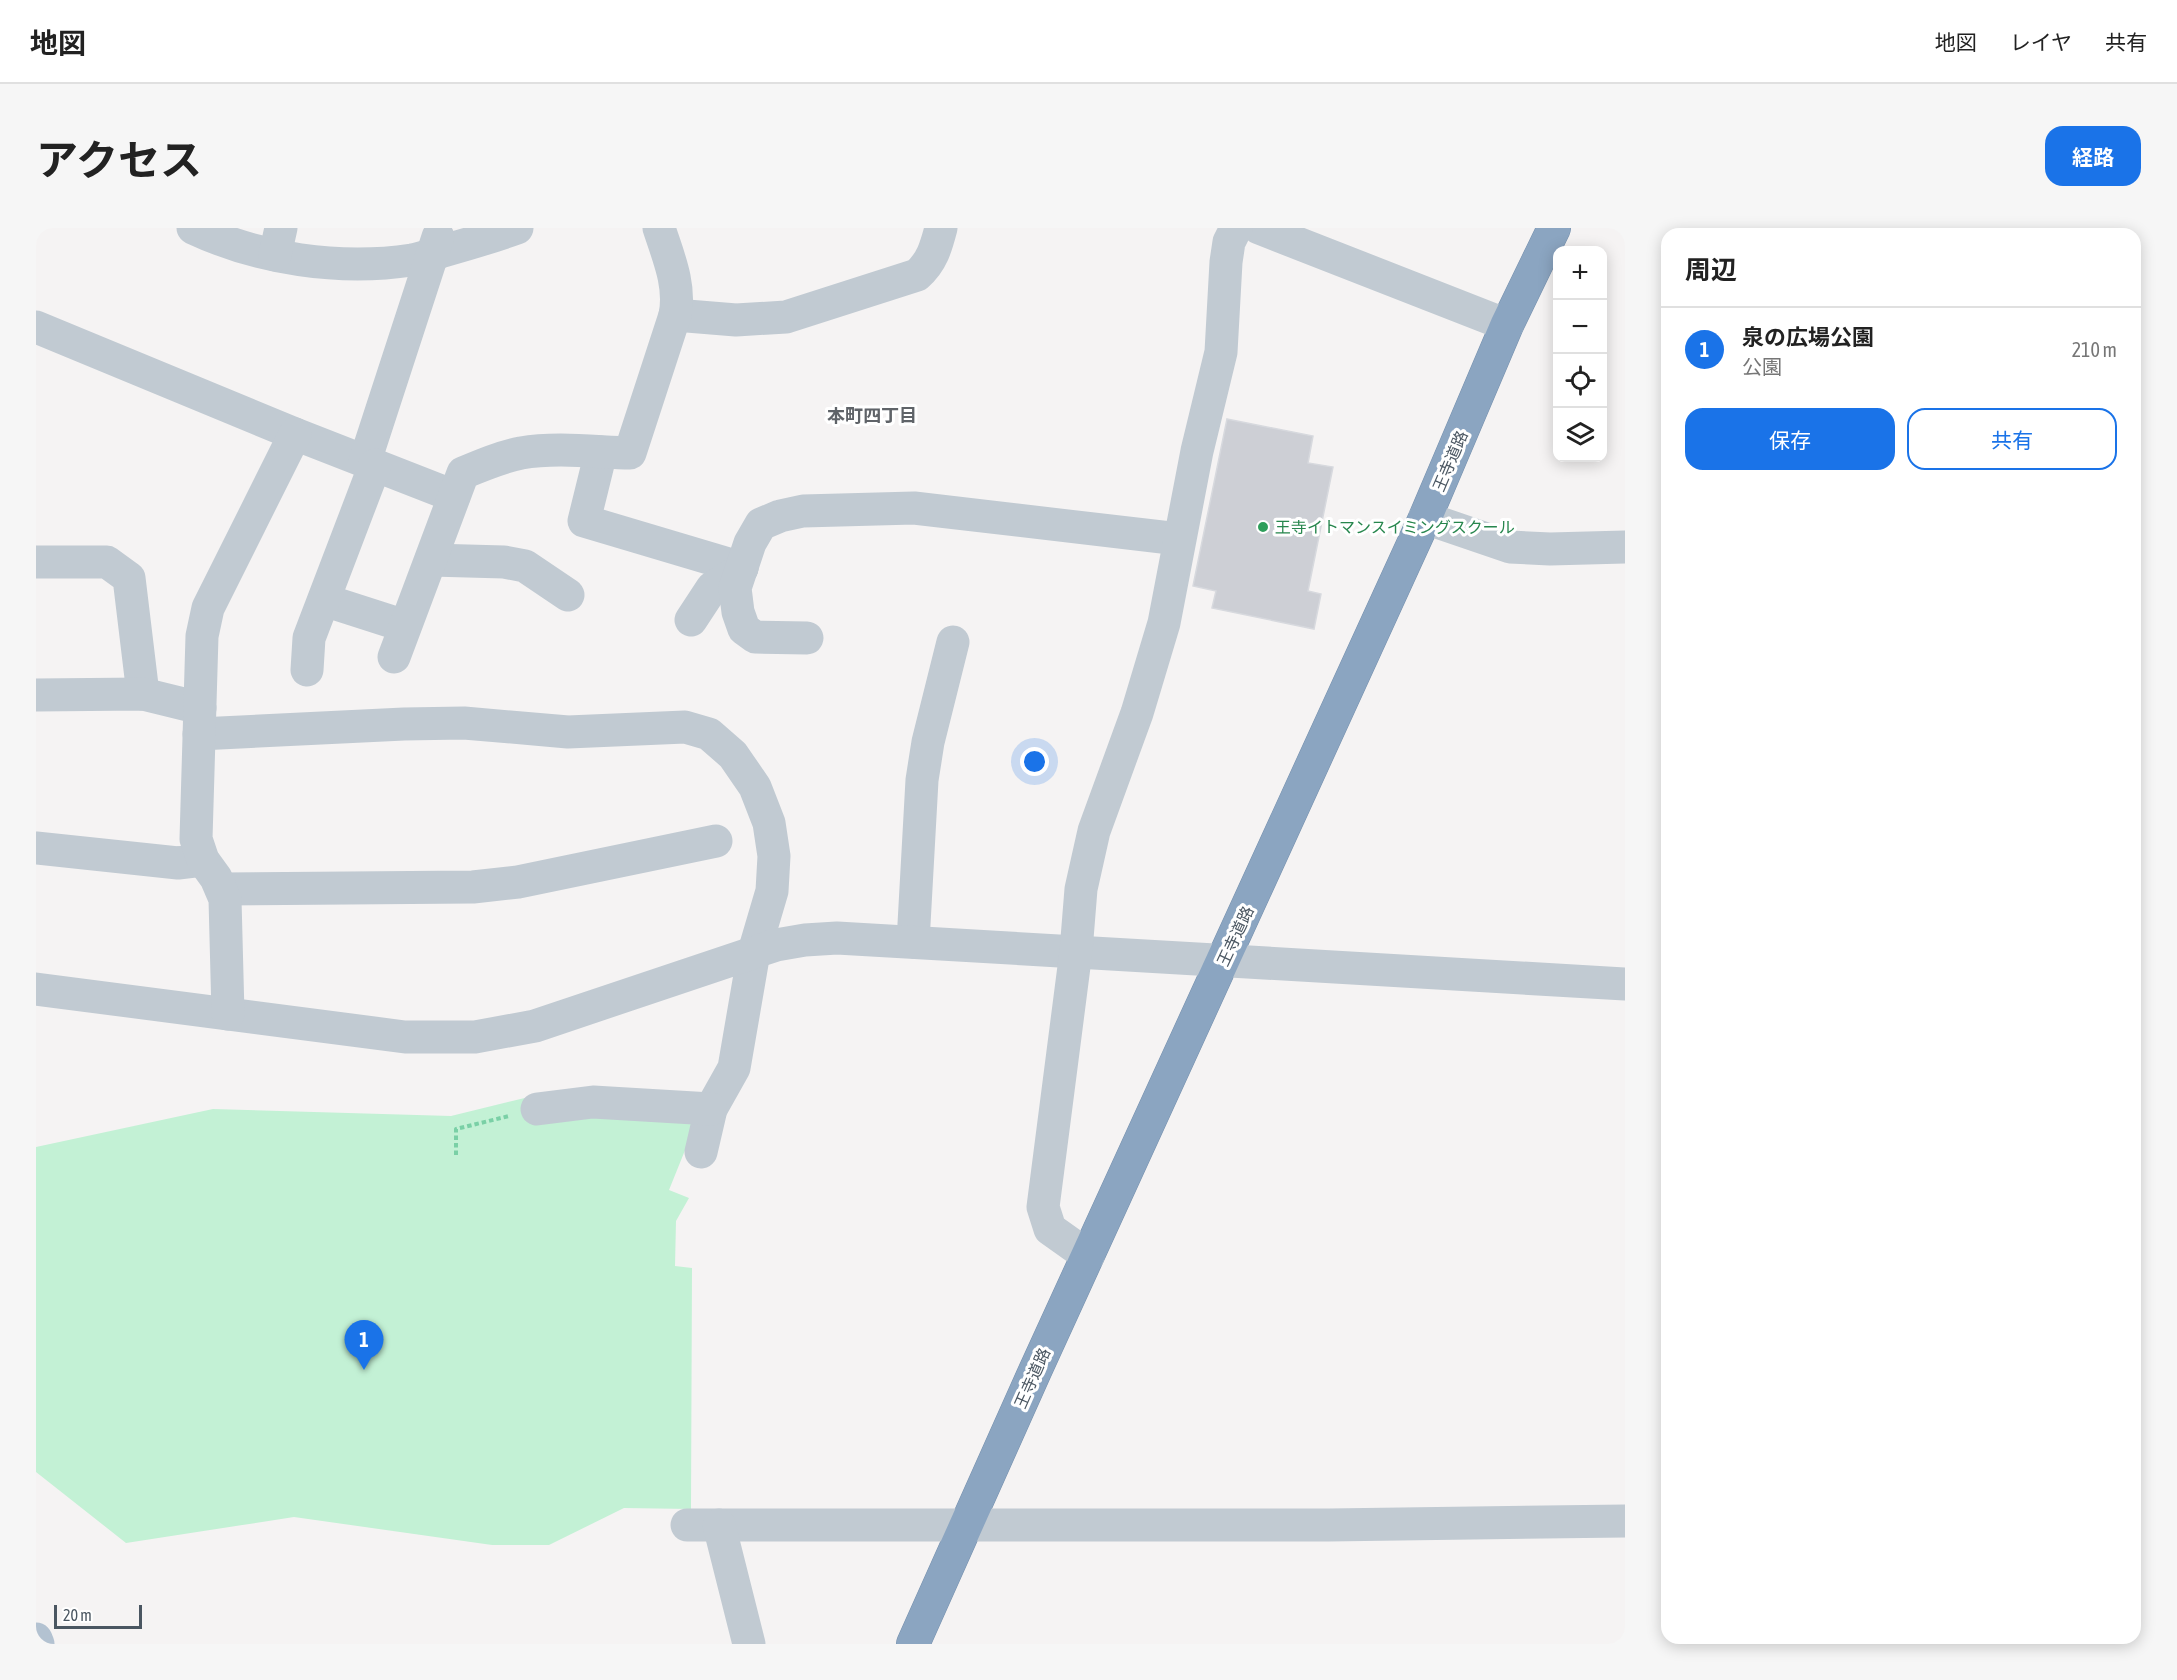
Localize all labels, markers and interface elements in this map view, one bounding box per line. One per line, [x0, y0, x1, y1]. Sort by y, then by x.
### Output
text: 地図 [30, 27, 86, 59]
text: 地図 [1935, 30, 1977, 54]
text: レイヤ [2010, 30, 2072, 54]
text: 共有 [2105, 30, 2147, 54]
button: 経路 [2045, 126, 2141, 186]
text: アクセス [36, 136, 202, 184]
map controls [1553, 246, 1607, 462]
button: + [1553, 246, 1607, 300]
text: 周辺 [1685, 255, 1737, 285]
button: − [1553, 300, 1607, 354]
text: 泉の広場公園 [1742, 324, 1874, 350]
text: 1 [1700, 338, 1709, 361]
text: 210 m [2072, 338, 2117, 361]
button: locate [1553, 354, 1607, 408]
text: 公園 [1742, 355, 1782, 378]
district label: 本町四丁目 [827, 405, 917, 426]
button: layers [1553, 408, 1607, 462]
button: 保存 [1685, 408, 1895, 470]
button: 共有 [1907, 408, 2117, 470]
street label: 王寺道路 [1429, 428, 1471, 494]
place label: 王寺イトマンスイミングスクール [1275, 518, 1515, 536]
marker: 王寺イトマンスイミングスクール [1256, 520, 1270, 534]
your location [1020, 747, 1049, 776]
street label: 王寺道路 [1213, 903, 1257, 969]
pin: 1 [344, 1320, 384, 1370]
street label: 王寺道路 [1011, 1345, 1053, 1411]
scale bar [54, 1602, 142, 1630]
text: 20 m [63, 1606, 92, 1624]

